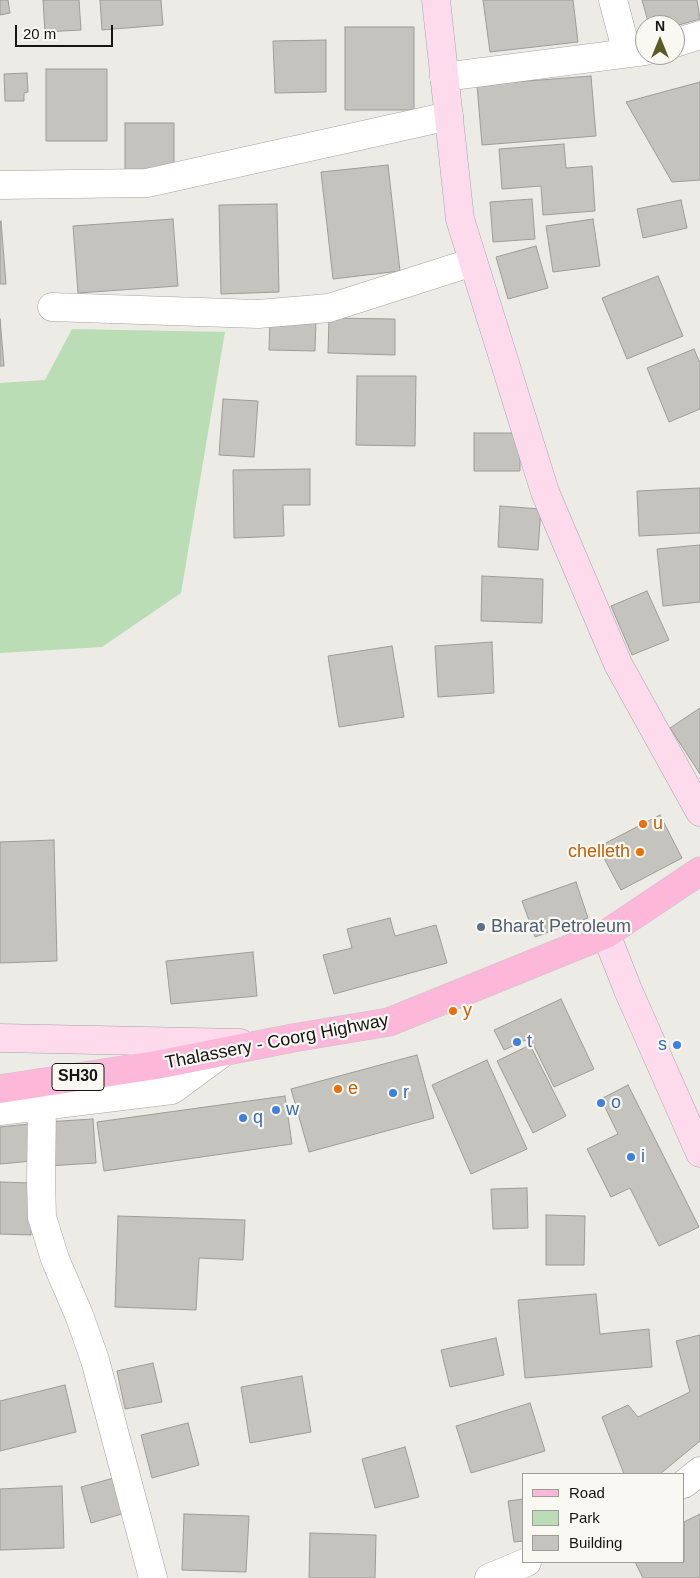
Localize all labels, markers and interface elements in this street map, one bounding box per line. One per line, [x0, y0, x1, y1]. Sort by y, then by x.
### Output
scale bar [18, 15, 115, 47]
north arrow [635, 15, 685, 65]
text: N [655, 18, 665, 34]
text: 20 m [23, 25, 56, 42]
place label: u [653, 813, 663, 835]
marker: u [637, 818, 649, 830]
place label: chelleth [568, 841, 630, 863]
marker: chelleth [634, 846, 646, 858]
place label: Bharat Petroleum [491, 916, 631, 938]
marker: Bharat Petroleum [475, 921, 487, 933]
place label: y [463, 1000, 472, 1022]
marker: y [447, 1005, 459, 1017]
street label: Thalassery - Coorg Highway [163, 1010, 391, 1074]
place label: t [527, 1031, 532, 1053]
place label: s [658, 1034, 667, 1056]
marker: t [511, 1036, 523, 1048]
marker: s [671, 1039, 683, 1051]
road number: SH30 [52, 1064, 104, 1090]
place label: e [348, 1078, 358, 1100]
place label: r [403, 1082, 409, 1104]
marker: e [332, 1083, 344, 1095]
marker: r [387, 1087, 399, 1099]
place label: o [611, 1092, 621, 1114]
marker: o [595, 1097, 607, 1109]
place label: w [286, 1099, 299, 1121]
marker: w [270, 1104, 282, 1116]
place label: q [253, 1107, 263, 1129]
marker: q [237, 1112, 249, 1124]
place label: i [641, 1146, 645, 1168]
marker: i [625, 1151, 637, 1163]
legend [522, 1473, 685, 1563]
text: Road [569, 1484, 605, 1501]
text: Park [569, 1509, 600, 1526]
text: Building [569, 1534, 622, 1551]

